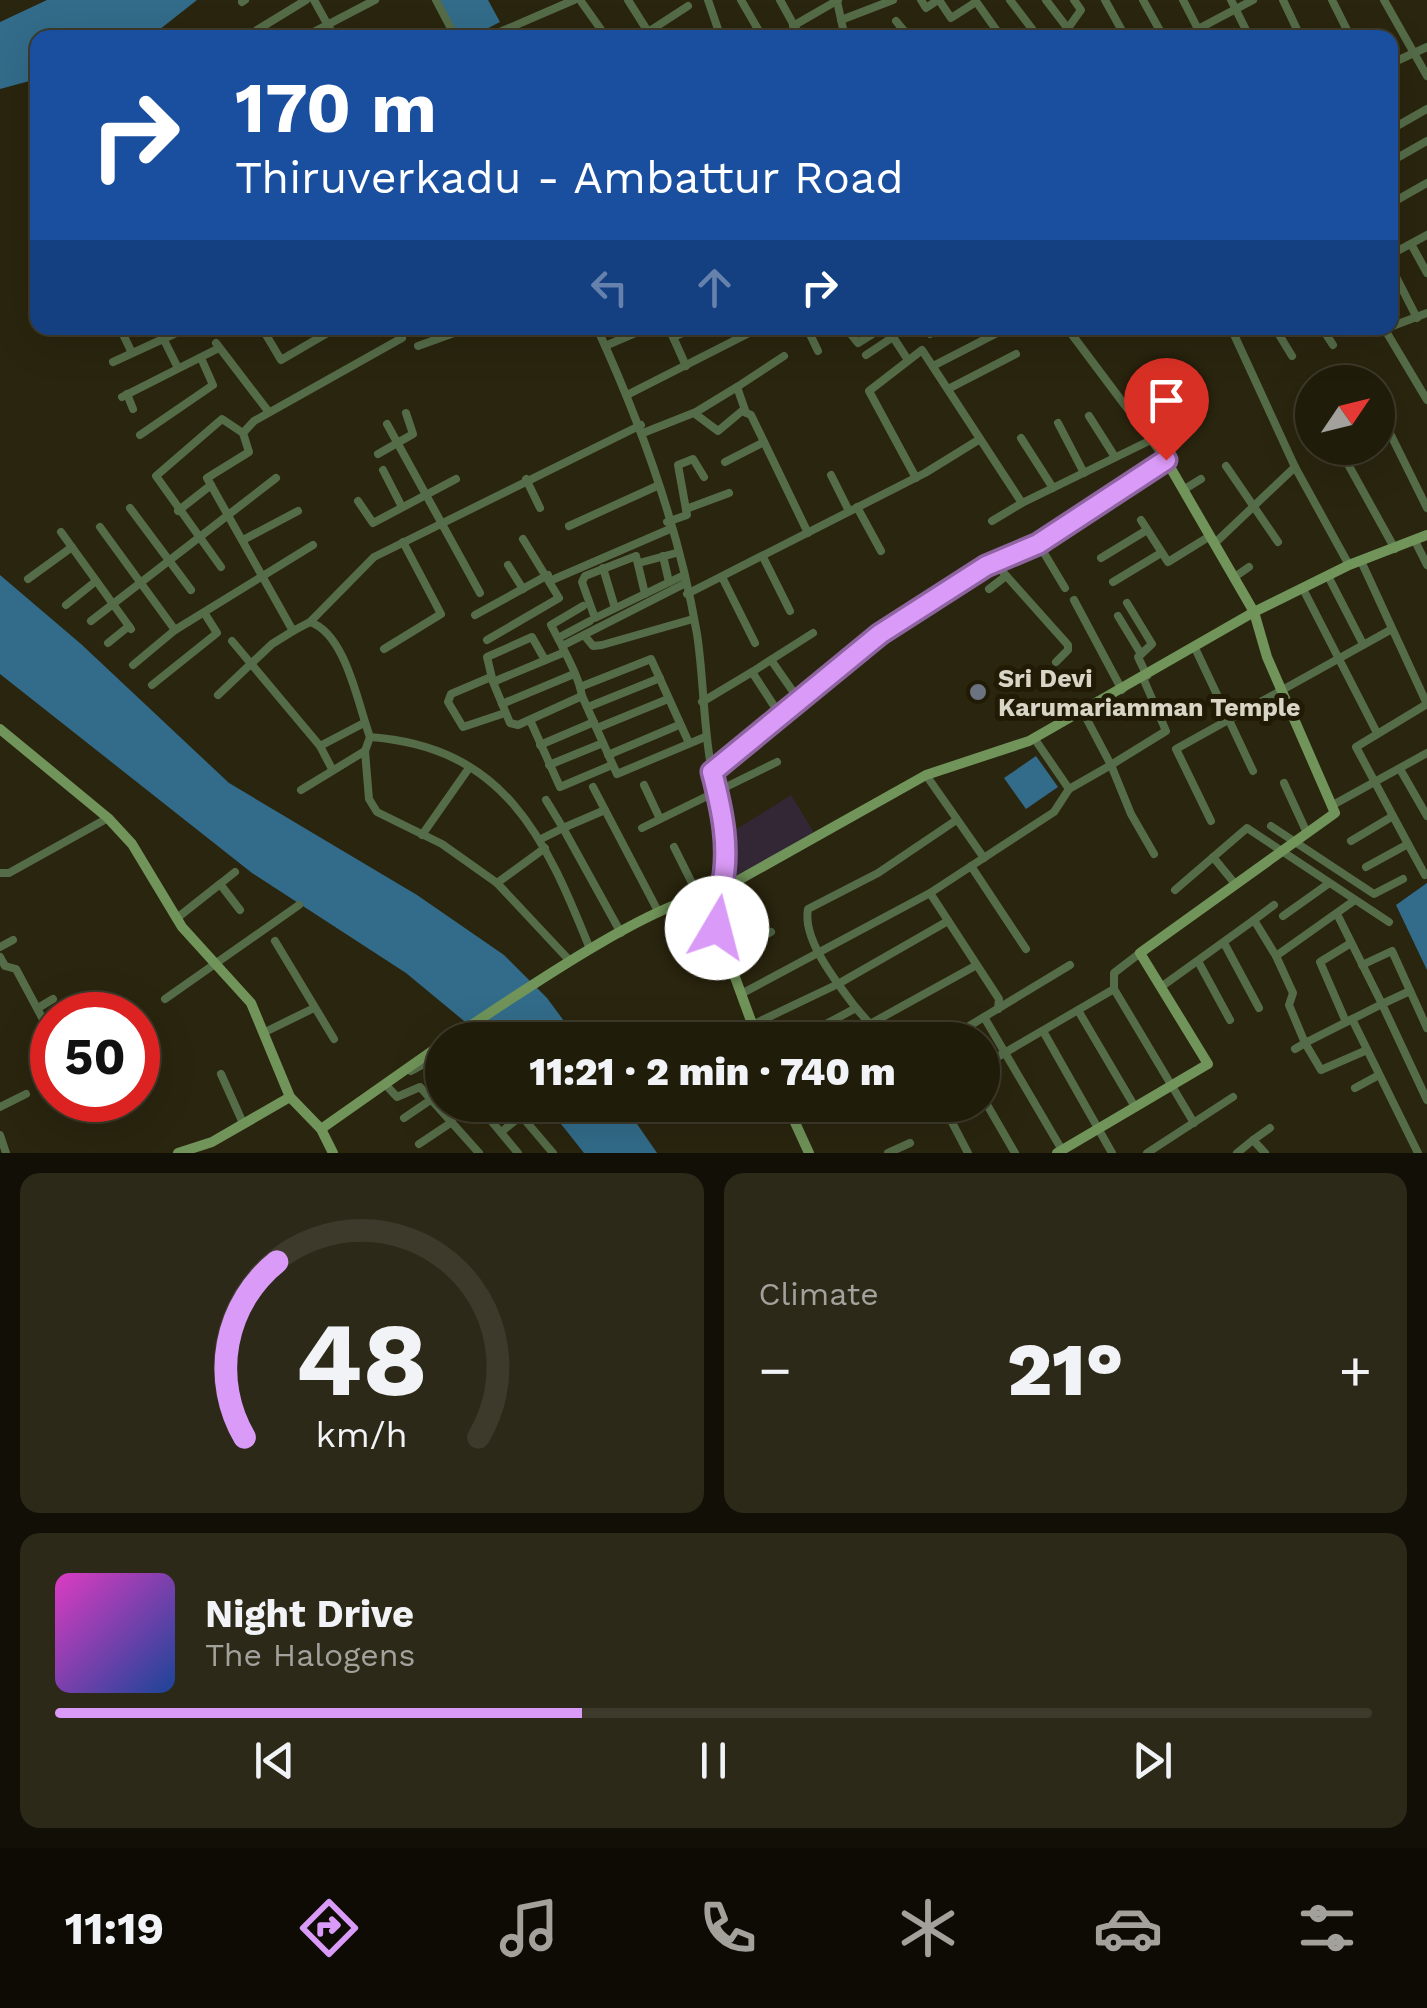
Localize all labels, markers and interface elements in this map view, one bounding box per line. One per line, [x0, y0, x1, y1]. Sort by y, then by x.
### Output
text: 170 m [235, 67, 437, 149]
icon: right [70, 70, 200, 200]
text: Thiruverkadu - Ambattur Road [235, 151, 904, 204]
icon: left [582, 260, 637, 315]
icon: ahead [687, 260, 742, 315]
icon: right [792, 260, 847, 315]
pin [1124, 358, 1209, 461]
north arrow [1295, 365, 1395, 465]
map controls [1295, 365, 1395, 465]
icon: arrive [1139, 373, 1194, 428]
place label: Sri Devi Karumariamman Temple [998, 664, 1301, 722]
marker: Sri Devi Karumariamman Temple [967, 681, 989, 703]
position arrow [665, 876, 769, 980]
speed limit sign: 50 [30, 992, 160, 1122]
text: 11:21 · 2 min · 740 m [529, 1050, 896, 1094]
text: Climate [759, 1275, 879, 1313]
text: 48 [296, 1298, 428, 1420]
text: 21° [1007, 1325, 1124, 1413]
text: − [759, 1338, 792, 1402]
text: + [1339, 1338, 1372, 1402]
text: km/h [316, 1414, 408, 1456]
text: Night Drive [205, 1592, 414, 1636]
text: The Halogens [205, 1636, 415, 1674]
icon: previous [247, 1733, 302, 1788]
icon: pause [686, 1733, 741, 1788]
icon: next [1125, 1733, 1180, 1788]
icon: directions [294, 1893, 364, 1963]
icon: music [494, 1893, 564, 1963]
icon: phone [693, 1893, 763, 1963]
icon: climate [893, 1893, 963, 1963]
icon: car [1093, 1893, 1163, 1963]
icon: filters [1292, 1893, 1362, 1963]
text: 11:19 [65, 1902, 164, 1955]

